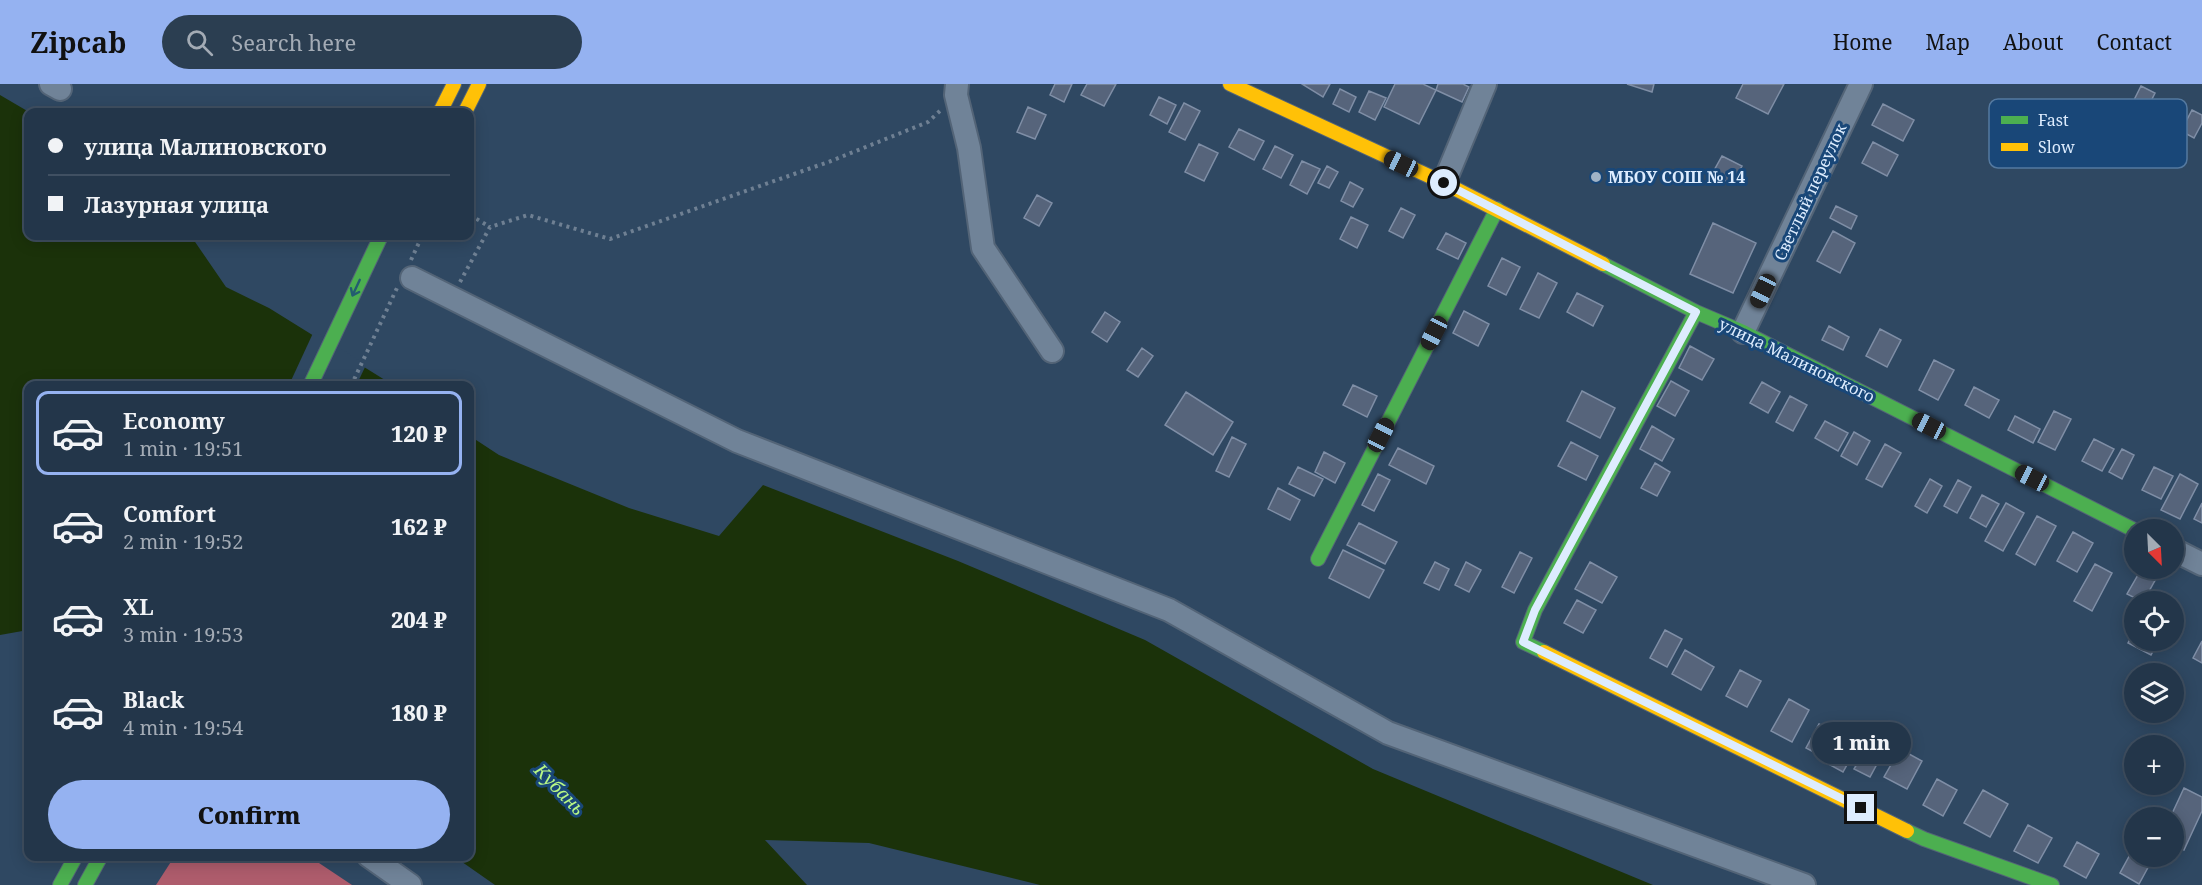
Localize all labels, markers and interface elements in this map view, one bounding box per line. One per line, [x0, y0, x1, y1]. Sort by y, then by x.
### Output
search box [162, 15, 582, 69]
text: Zipcab [30, 23, 126, 61]
icon: search [183, 26, 216, 59]
text: Search here [231, 27, 356, 57]
text: Home [1833, 28, 1893, 56]
text: Map [1926, 28, 1970, 56]
text: About [2003, 28, 2064, 56]
text: Contact [2097, 28, 2172, 56]
legend [1989, 99, 2187, 168]
text: Fast [2038, 109, 2069, 131]
street label: Светлый переулок [1769, 119, 1852, 264]
text: улица Малиновского [84, 131, 327, 161]
text: Slow [2038, 136, 2075, 158]
car [1381, 148, 1421, 180]
place label: МБОУ СОШ № 14 [1608, 166, 1745, 188]
route start [1430, 169, 1457, 196]
marker: МБОУ СОШ № 14 [1589, 170, 1603, 184]
text: Лазурная улица [84, 189, 269, 219]
car [1747, 271, 1779, 311]
one-way arrow [349, 279, 361, 297]
car [1418, 313, 1450, 353]
street label: улица Малиновского [1715, 313, 1879, 407]
text: Economy [123, 405, 225, 435]
icon: car [51, 406, 105, 460]
car [1909, 410, 1949, 442]
car [1365, 415, 1397, 455]
text: 120 ₽ [391, 418, 447, 448]
text: 1 min · 19:51 [123, 435, 243, 462]
car [2012, 462, 2052, 494]
text: Comfort [123, 498, 216, 528]
icon: car [51, 499, 105, 553]
text: 162 ₽ [391, 511, 447, 541]
north arrow [2124, 519, 2184, 579]
map controls [2124, 519, 2184, 867]
text: 2 min · 19:52 [123, 528, 243, 555]
text: XL [123, 591, 154, 621]
button: locate [2124, 591, 2184, 651]
icon: car [51, 592, 105, 646]
text: 204 ₽ [391, 604, 447, 634]
text: 3 min · 19:53 [123, 621, 243, 648]
button: layers [2124, 663, 2184, 723]
text: Black [123, 684, 184, 714]
icon: car [51, 685, 105, 739]
text: 180 ₽ [391, 697, 447, 727]
text: 4 min · 19:54 [123, 714, 243, 741]
callout: 1 min [1812, 721, 1910, 763]
text: 1 min [1833, 729, 1890, 756]
button: + [2124, 735, 2184, 795]
water label: Кубань [529, 757, 591, 820]
button: Confirm [48, 780, 450, 849]
route end [1847, 794, 1874, 821]
button: − [2124, 807, 2184, 867]

